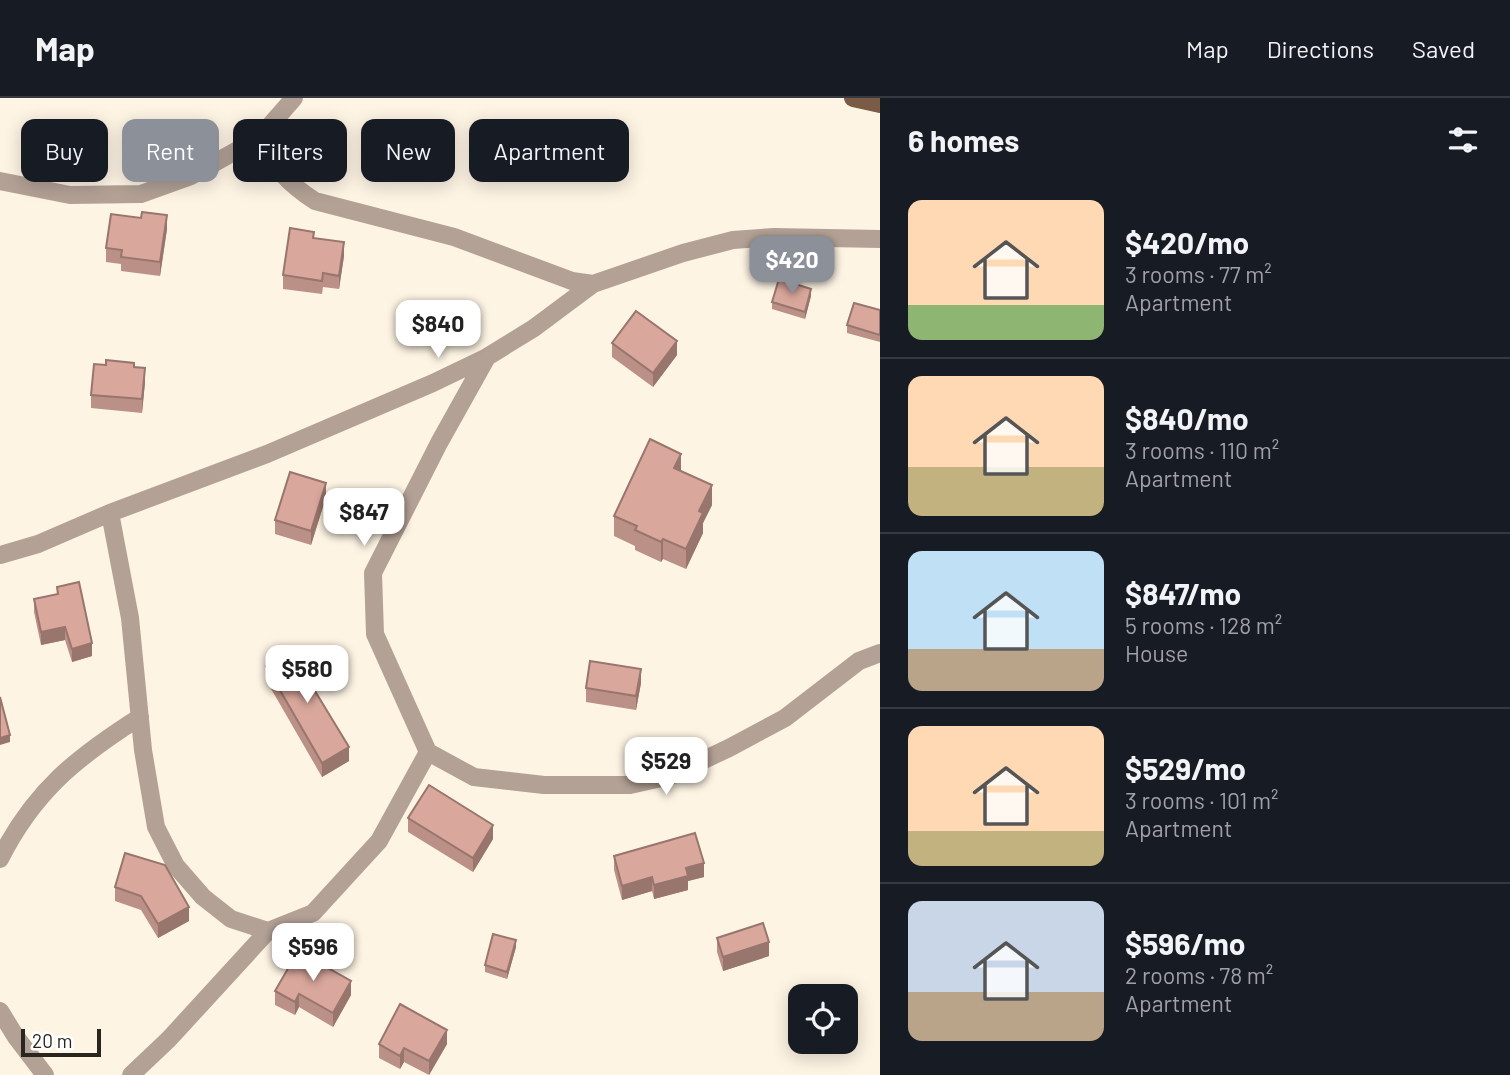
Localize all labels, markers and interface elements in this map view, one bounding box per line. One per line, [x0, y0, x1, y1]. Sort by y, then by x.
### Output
text: Map [35, 28, 95, 68]
text: Map [1186, 34, 1229, 63]
text: Directions [1267, 34, 1374, 63]
text: Saved [1412, 34, 1475, 63]
chip: Buy [21, 119, 108, 182]
chip: Rent [122, 119, 219, 182]
chip: Filters [233, 119, 347, 182]
chip: New [361, 119, 455, 182]
chip: Apartment [469, 119, 629, 182]
icon: filters [1444, 121, 1482, 159]
text: 6 homes [908, 122, 1019, 158]
text: $420/mo [1125, 224, 1249, 260]
icon: home [964, 228, 1048, 312]
pin: $420 [751, 236, 833, 296]
text: $420 [765, 245, 819, 273]
text: 3 rooms · 77 m² [1125, 260, 1272, 288]
text: Apartment [1125, 288, 1232, 316]
pin: $840 [397, 300, 479, 360]
text: $840 [412, 309, 464, 337]
text: $840/mo [1125, 400, 1249, 436]
icon: home [964, 404, 1048, 488]
text: 3 rooms · 110 m² [1125, 436, 1279, 464]
text: Apartment [1125, 464, 1232, 492]
pin: $847 [323, 489, 405, 548]
text: $847 [339, 497, 389, 525]
text: $847/mo [1125, 575, 1241, 611]
icon: home [964, 579, 1048, 663]
text: 5 rooms · 128 m² [1125, 611, 1282, 639]
text: House [1125, 639, 1188, 667]
pin: $580 [266, 646, 348, 705]
text: $580 [281, 654, 333, 682]
pin: $529 [625, 738, 707, 797]
text: $529 [641, 746, 691, 774]
text: $529/mo [1125, 750, 1246, 786]
icon: home [964, 754, 1048, 838]
text: 3 rooms · 101 m² [1125, 786, 1278, 814]
text: Apartment [1125, 814, 1232, 842]
pin: $596 [272, 924, 354, 983]
text: $596/mo [1125, 925, 1245, 961]
icon: home [964, 929, 1048, 1013]
text: $596 [288, 932, 338, 960]
text: 2 rooms · 78 m² [1125, 961, 1273, 989]
map controls [788, 984, 858, 1054]
button: locate [788, 984, 858, 1054]
text: Apartment [1125, 989, 1232, 1017]
scale bar [21, 1026, 102, 1058]
text: 20 m [32, 1029, 72, 1052]

